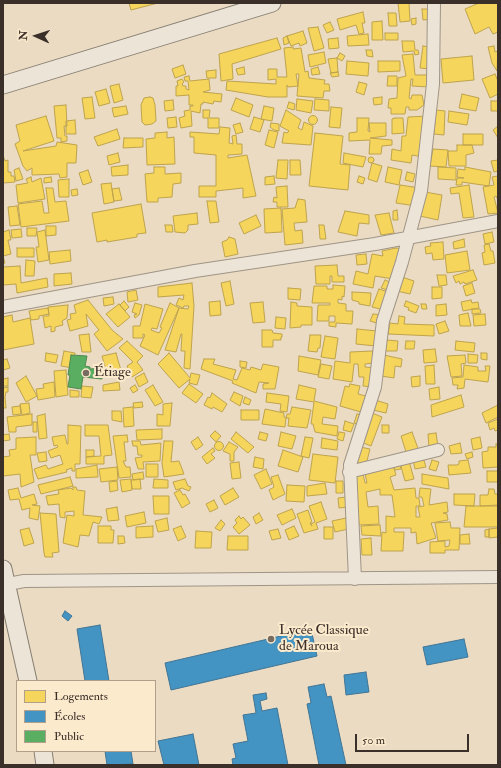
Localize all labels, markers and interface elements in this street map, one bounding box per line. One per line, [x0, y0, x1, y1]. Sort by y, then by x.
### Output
north arrow [16, 16, 56, 56]
text: N [17, 30, 30, 41]
place label: Étiage [94, 365, 131, 381]
marker: Étiage [81, 368, 91, 378]
place label: Lycée Classique de Maroua [279, 623, 369, 656]
marker: Lycée Classique de Maroua [266, 634, 276, 644]
legend [16, 680, 156, 752]
text: Logements [54, 689, 108, 704]
text: Écoles [54, 709, 85, 724]
scale bar [357, 726, 471, 752]
text: Public [54, 729, 84, 744]
text: 50 m [362, 733, 385, 748]

